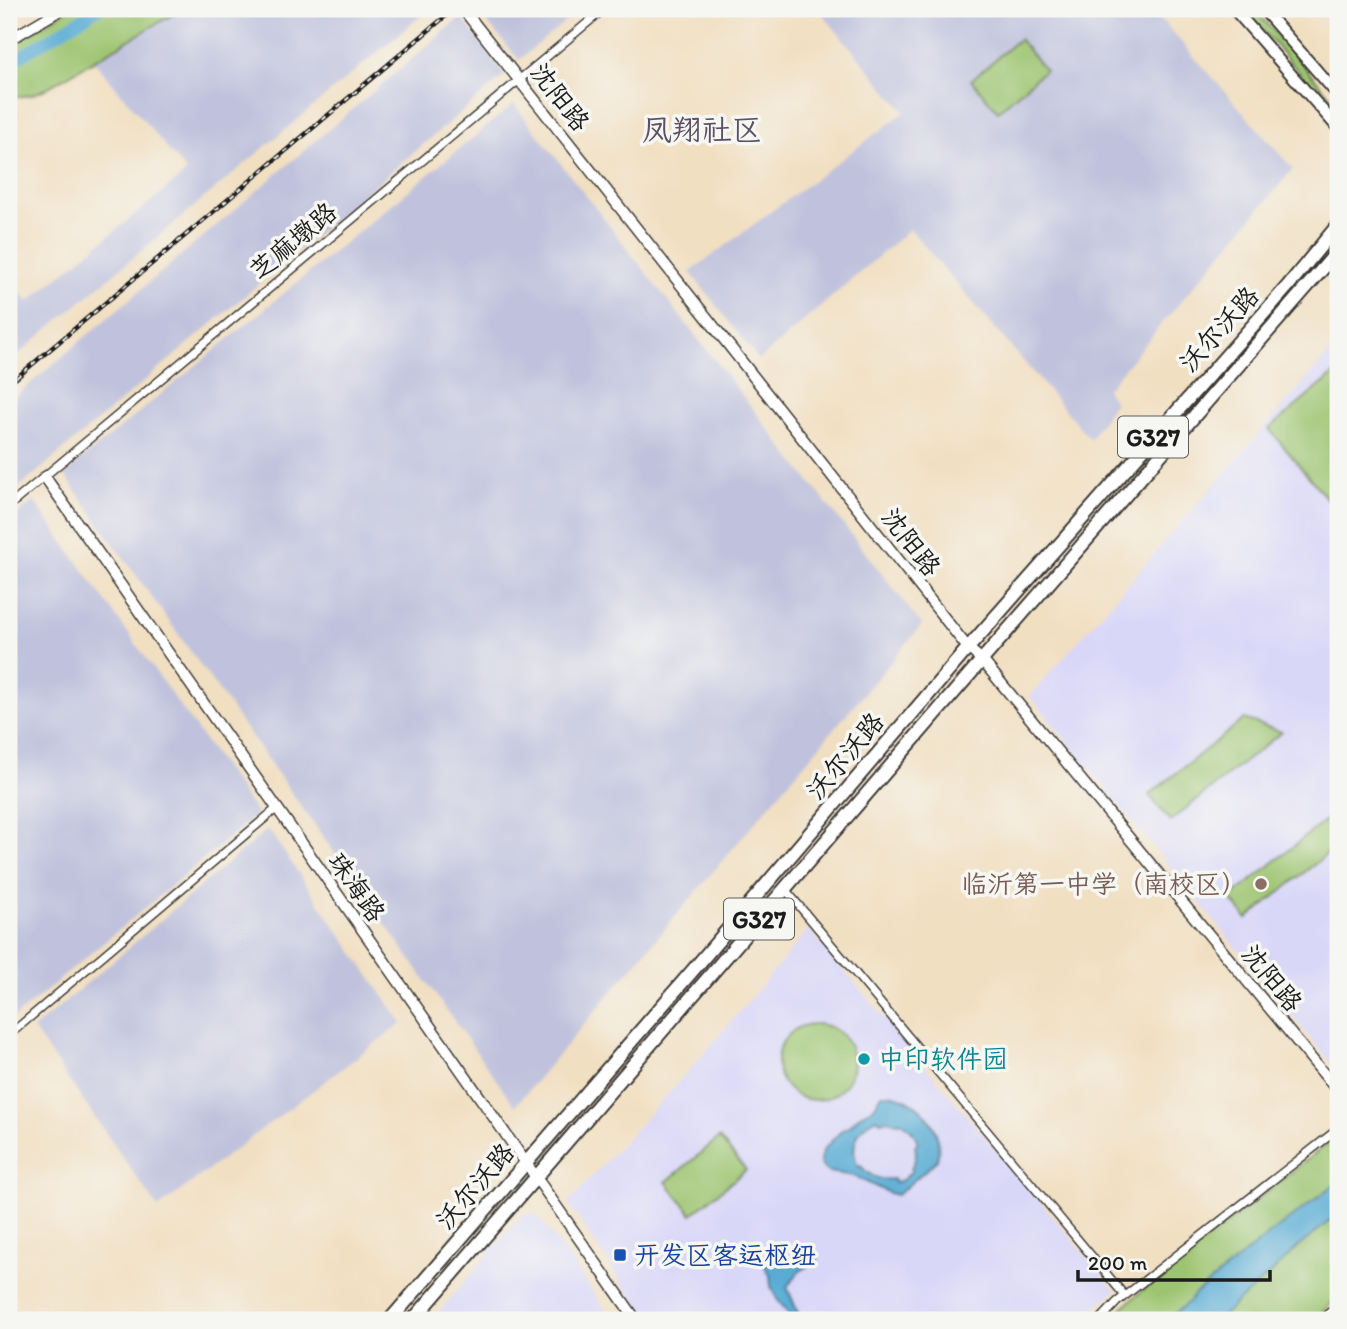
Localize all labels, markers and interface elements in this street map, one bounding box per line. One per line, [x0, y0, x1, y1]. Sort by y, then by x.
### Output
street label: 沈阳路 [523, 56, 597, 138]
district label: 凤翔社区 [642, 111, 762, 148]
street label: 芝麻墩路 [243, 195, 343, 287]
street label: 沃尔沃路 [1172, 280, 1266, 378]
road number: G327 [1118, 416, 1188, 458]
street label: 沈阳路 [874, 501, 948, 583]
street label: 沃尔沃路 [799, 706, 891, 806]
street label: 珠海路 [322, 846, 392, 928]
place label: 临沂第一中学（南校区） [961, 868, 1247, 900]
marker: 临沂第一中学（南校区） [1253, 876, 1269, 892]
road number: G327 [724, 898, 794, 939]
street label: 沈阳路 [1235, 938, 1309, 1018]
place label: 中印软件园 [878, 1043, 1008, 1075]
marker: 中印软件园 [856, 1051, 872, 1067]
street label: 沃尔沃路 [429, 1136, 521, 1236]
scale bar [1078, 1238, 1270, 1282]
place label: 开发区客运枢纽 [634, 1239, 816, 1271]
marker: 开发区客运枢纽 [612, 1247, 628, 1263]
text: 200 m [1088, 1250, 1148, 1275]

